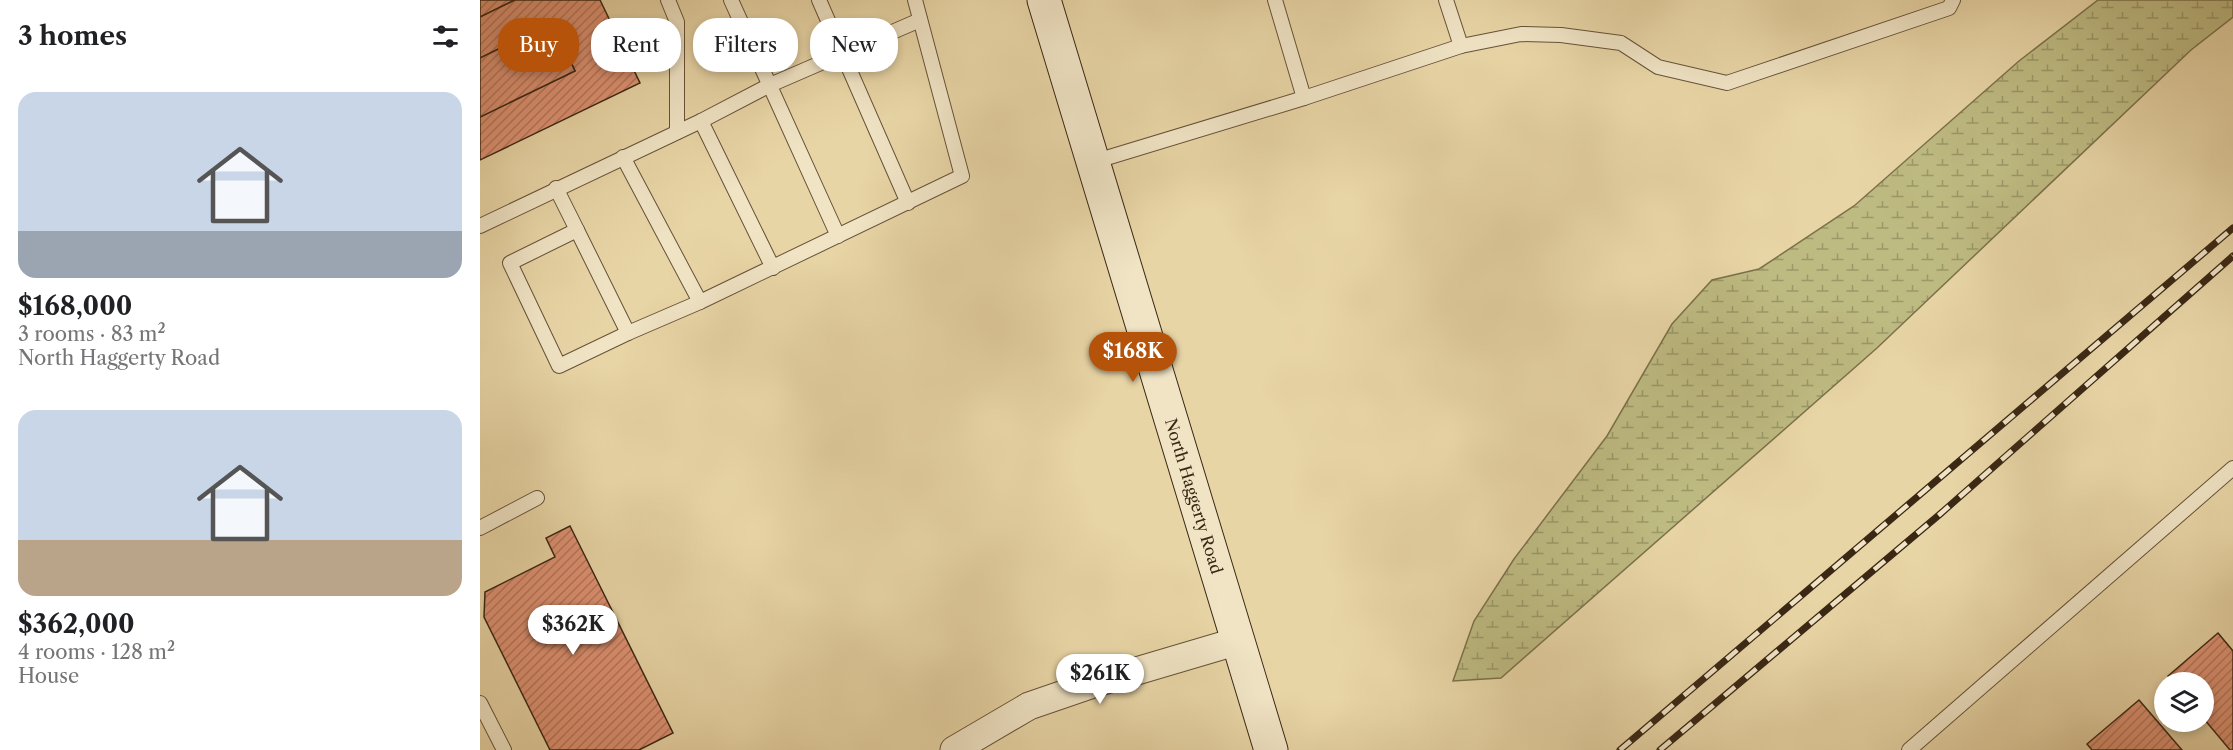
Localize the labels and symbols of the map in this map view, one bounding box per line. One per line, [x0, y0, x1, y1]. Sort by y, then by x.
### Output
pin: $168K [1091, 332, 1175, 383]
street label: North Haggerty Road [1161, 416, 1227, 576]
pin: $362K [531, 605, 615, 656]
pin: $261K [1058, 654, 1142, 705]

